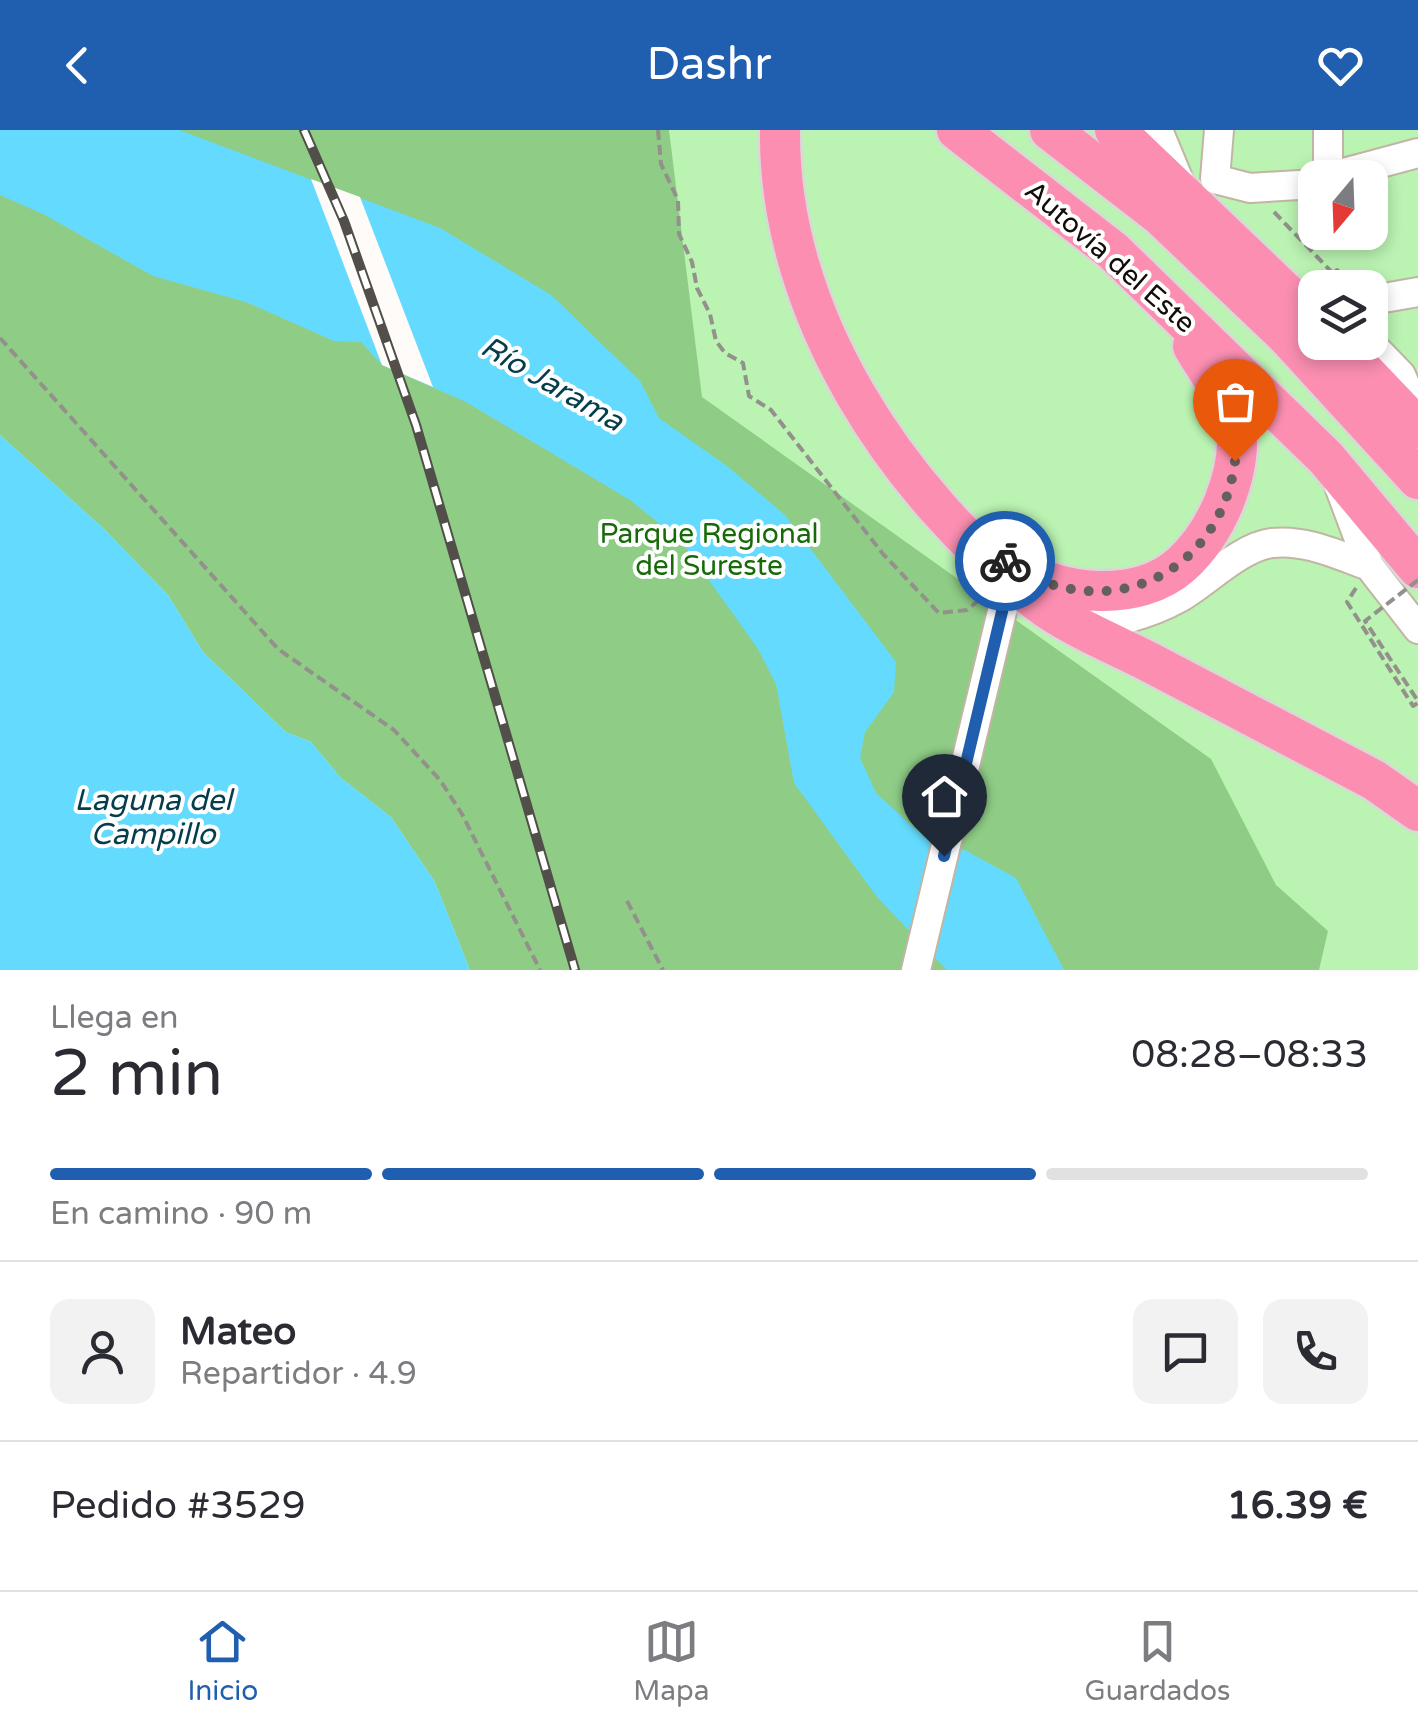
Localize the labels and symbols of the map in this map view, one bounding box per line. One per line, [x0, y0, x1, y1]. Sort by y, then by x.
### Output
north arrow [1298, 160, 1388, 250]
street label: Autovía del Este [1018, 174, 1202, 340]
water label: Río Jarama [474, 328, 631, 440]
pin [1193, 359, 1278, 462]
courier [955, 511, 1055, 611]
park label: Parque Regional del Sureste [599, 517, 819, 583]
pin [902, 754, 987, 857]
water label: Laguna del Campillo [74, 782, 235, 853]

